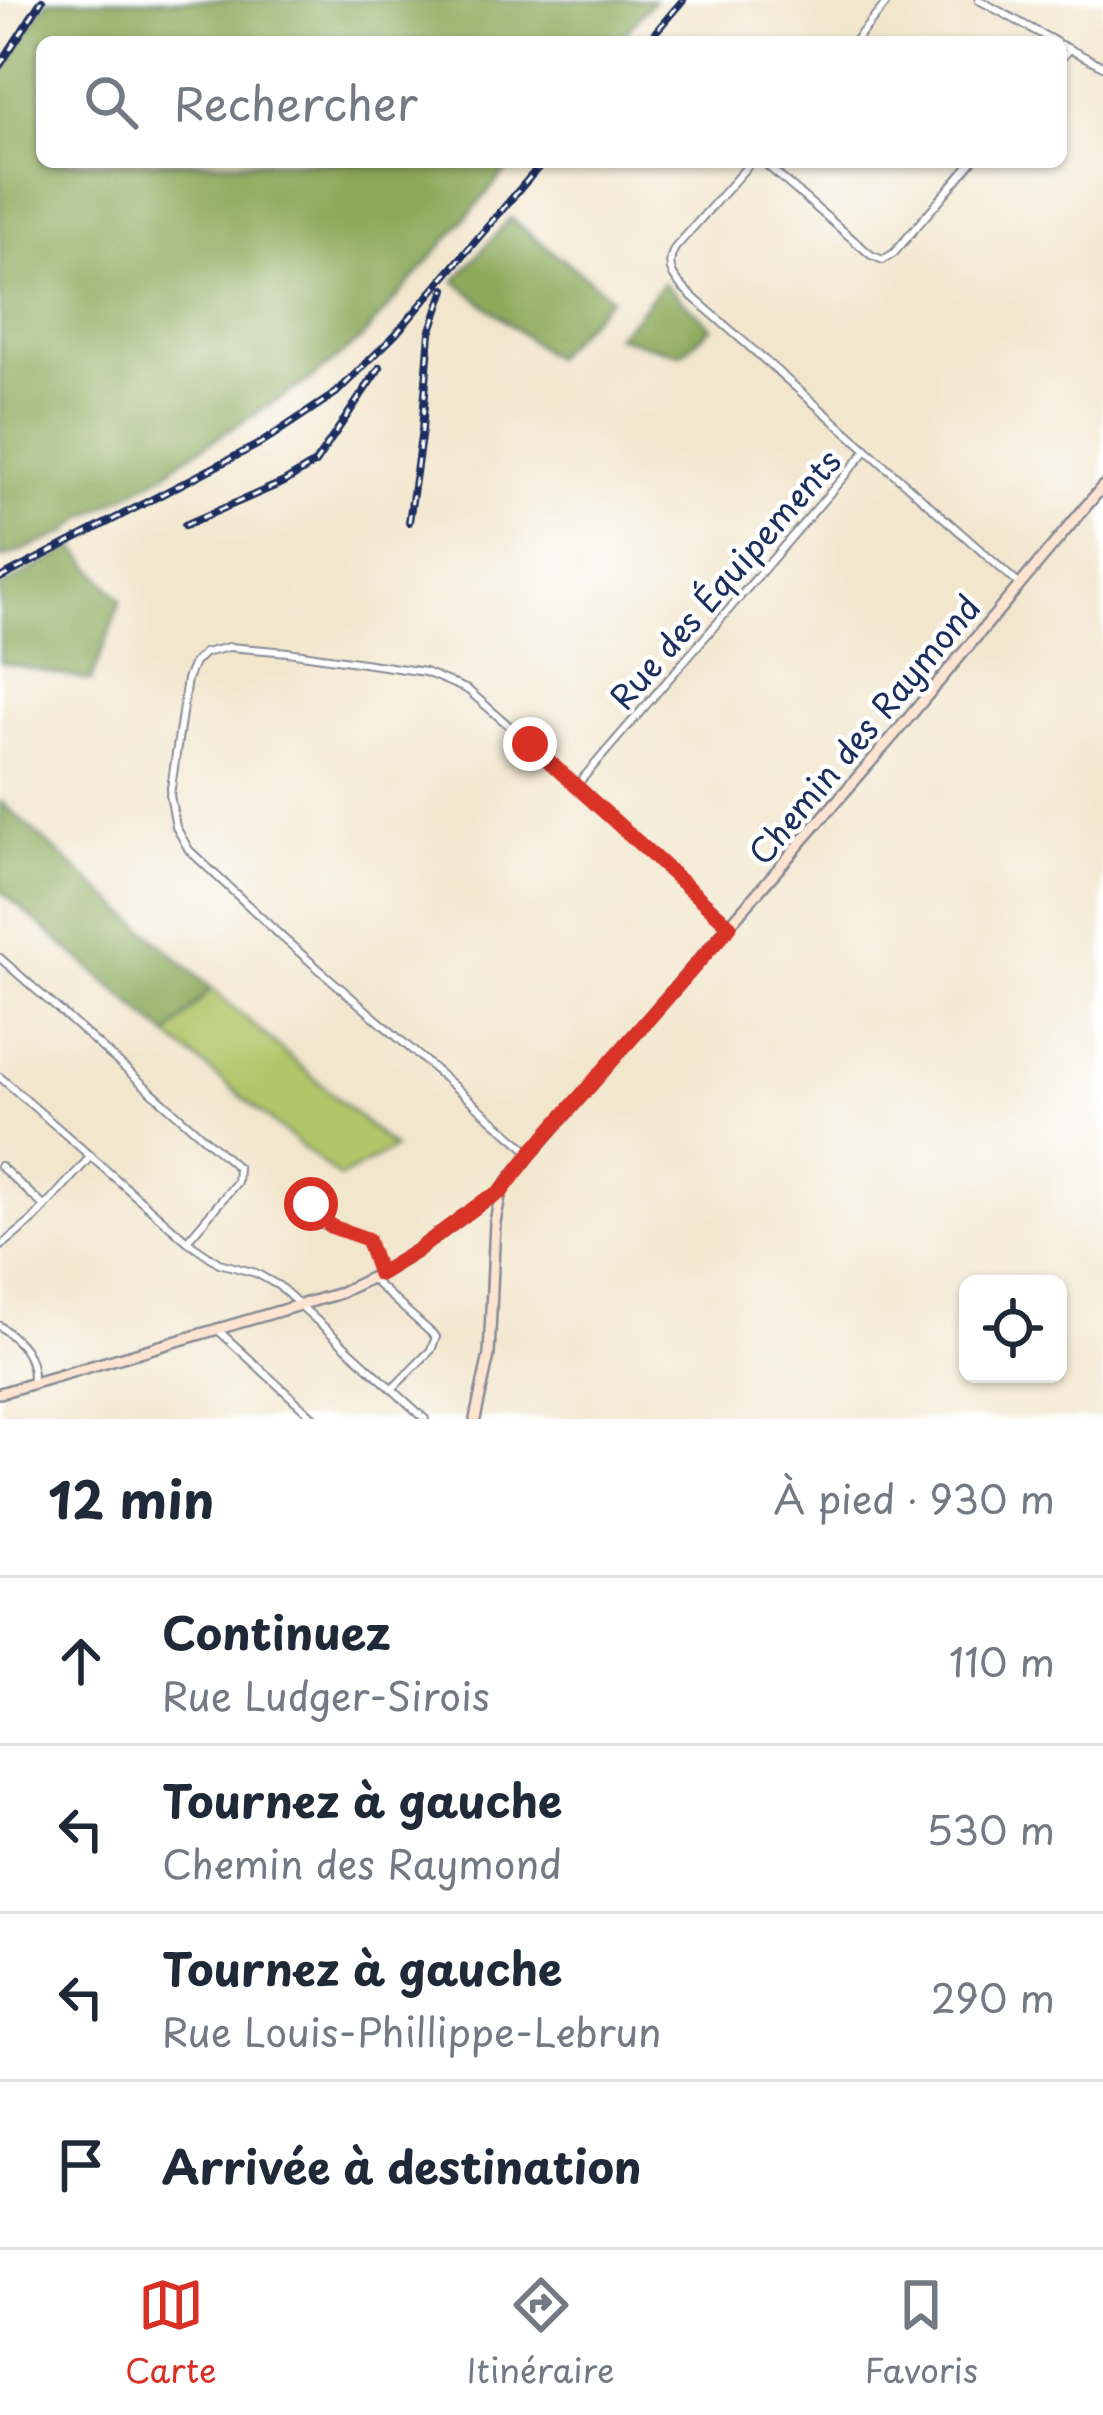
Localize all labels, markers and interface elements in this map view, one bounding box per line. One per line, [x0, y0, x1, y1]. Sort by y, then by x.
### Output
search box [36, 36, 1067, 168]
text: Rechercher [174, 68, 418, 136]
icon: search [78, 69, 144, 135]
street label: Rue des Équipements [597, 437, 851, 719]
street label: Chemin des Raymond [735, 583, 991, 875]
route end [503, 717, 557, 771]
route start [284, 1177, 338, 1231]
map controls [959, 1275, 1067, 1383]
button: locate [959, 1275, 1067, 1383]
text: 12 min [48, 1459, 214, 1536]
text: À pied · 930 m [773, 1468, 1055, 1527]
text: Continuez [162, 1597, 391, 1665]
icon: ahead [48, 1628, 114, 1694]
text: 110 m [949, 1631, 1055, 1690]
text: Rue Ludger-Sirois [162, 1665, 490, 1724]
text: Tournez à gauche [162, 1765, 563, 1833]
icon: left [48, 1796, 114, 1862]
text: 530 m [926, 1799, 1055, 1858]
text: Chemin des Raymond [162, 1833, 562, 1892]
text: Tournez à gauche [162, 1933, 563, 2001]
icon: left [48, 1964, 114, 2030]
text: 290 m [931, 1967, 1055, 2026]
text: Rue Louis-Phillippe-Lebrun [162, 2001, 662, 2060]
text: Arrivée à destination [162, 2131, 642, 2199]
icon: arrive [48, 2132, 114, 2198]
tab: Carte [125, 2272, 216, 2394]
tab: Itinéraire [466, 2272, 615, 2394]
tab: Favoris [865, 2272, 978, 2394]

